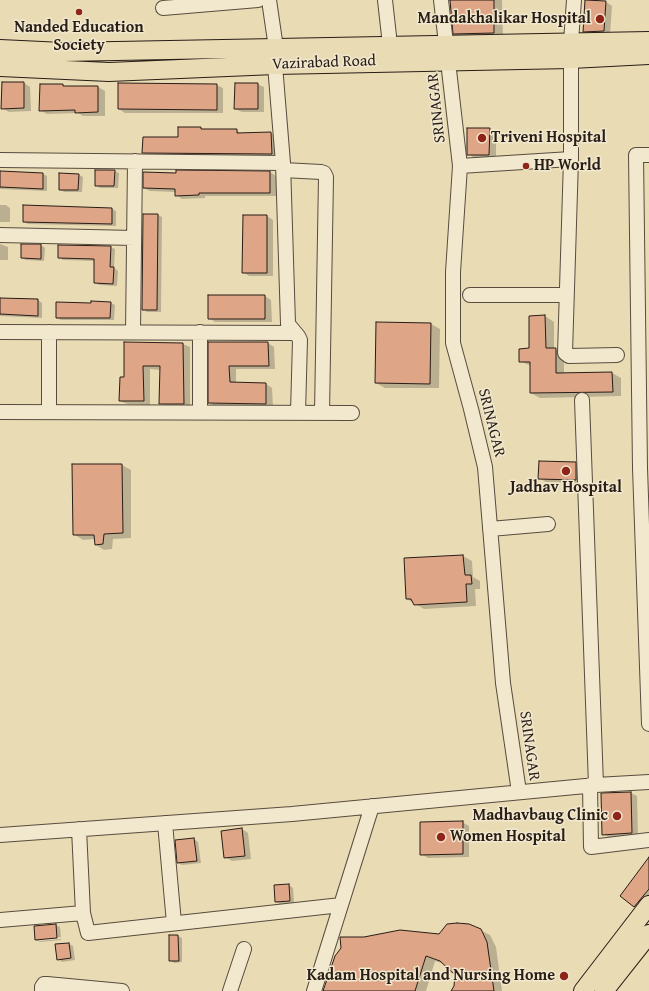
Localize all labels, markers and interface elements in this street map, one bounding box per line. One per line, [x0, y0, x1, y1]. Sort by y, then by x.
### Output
marker: Nanded Education Society [74, 7, 84, 17]
place label: Mandakhalikar Hospital [418, 9, 591, 29]
marker: Mandakhalikar Hospital [594, 13, 606, 25]
place label: Nanded Education Society [14, 18, 144, 56]
street label: Vazirabad Road [272, 52, 376, 74]
street label: SRINAGAR [424, 72, 450, 144]
place label: Triveni Hospital [491, 128, 606, 148]
marker: Triveni Hospital [476, 132, 488, 144]
place label: HP World [534, 156, 601, 176]
marker: HP World [521, 161, 531, 171]
street label: SRINAGAR [473, 387, 509, 459]
marker: Jadhav Hospital [560, 465, 572, 477]
place label: Jadhav Hospital [510, 478, 622, 498]
street label: SRINAGAR [515, 710, 543, 782]
place label: Madhavbaug Clinic [472, 806, 608, 826]
marker: Madhavbaug Clinic [611, 810, 623, 822]
place label: Women Hospital [450, 827, 566, 847]
marker: Women Hospital [435, 831, 447, 843]
place label: Kadam Hospital and Nursing Home [307, 966, 555, 986]
marker: Kadam Hospital and Nursing Home [558, 970, 570, 982]

